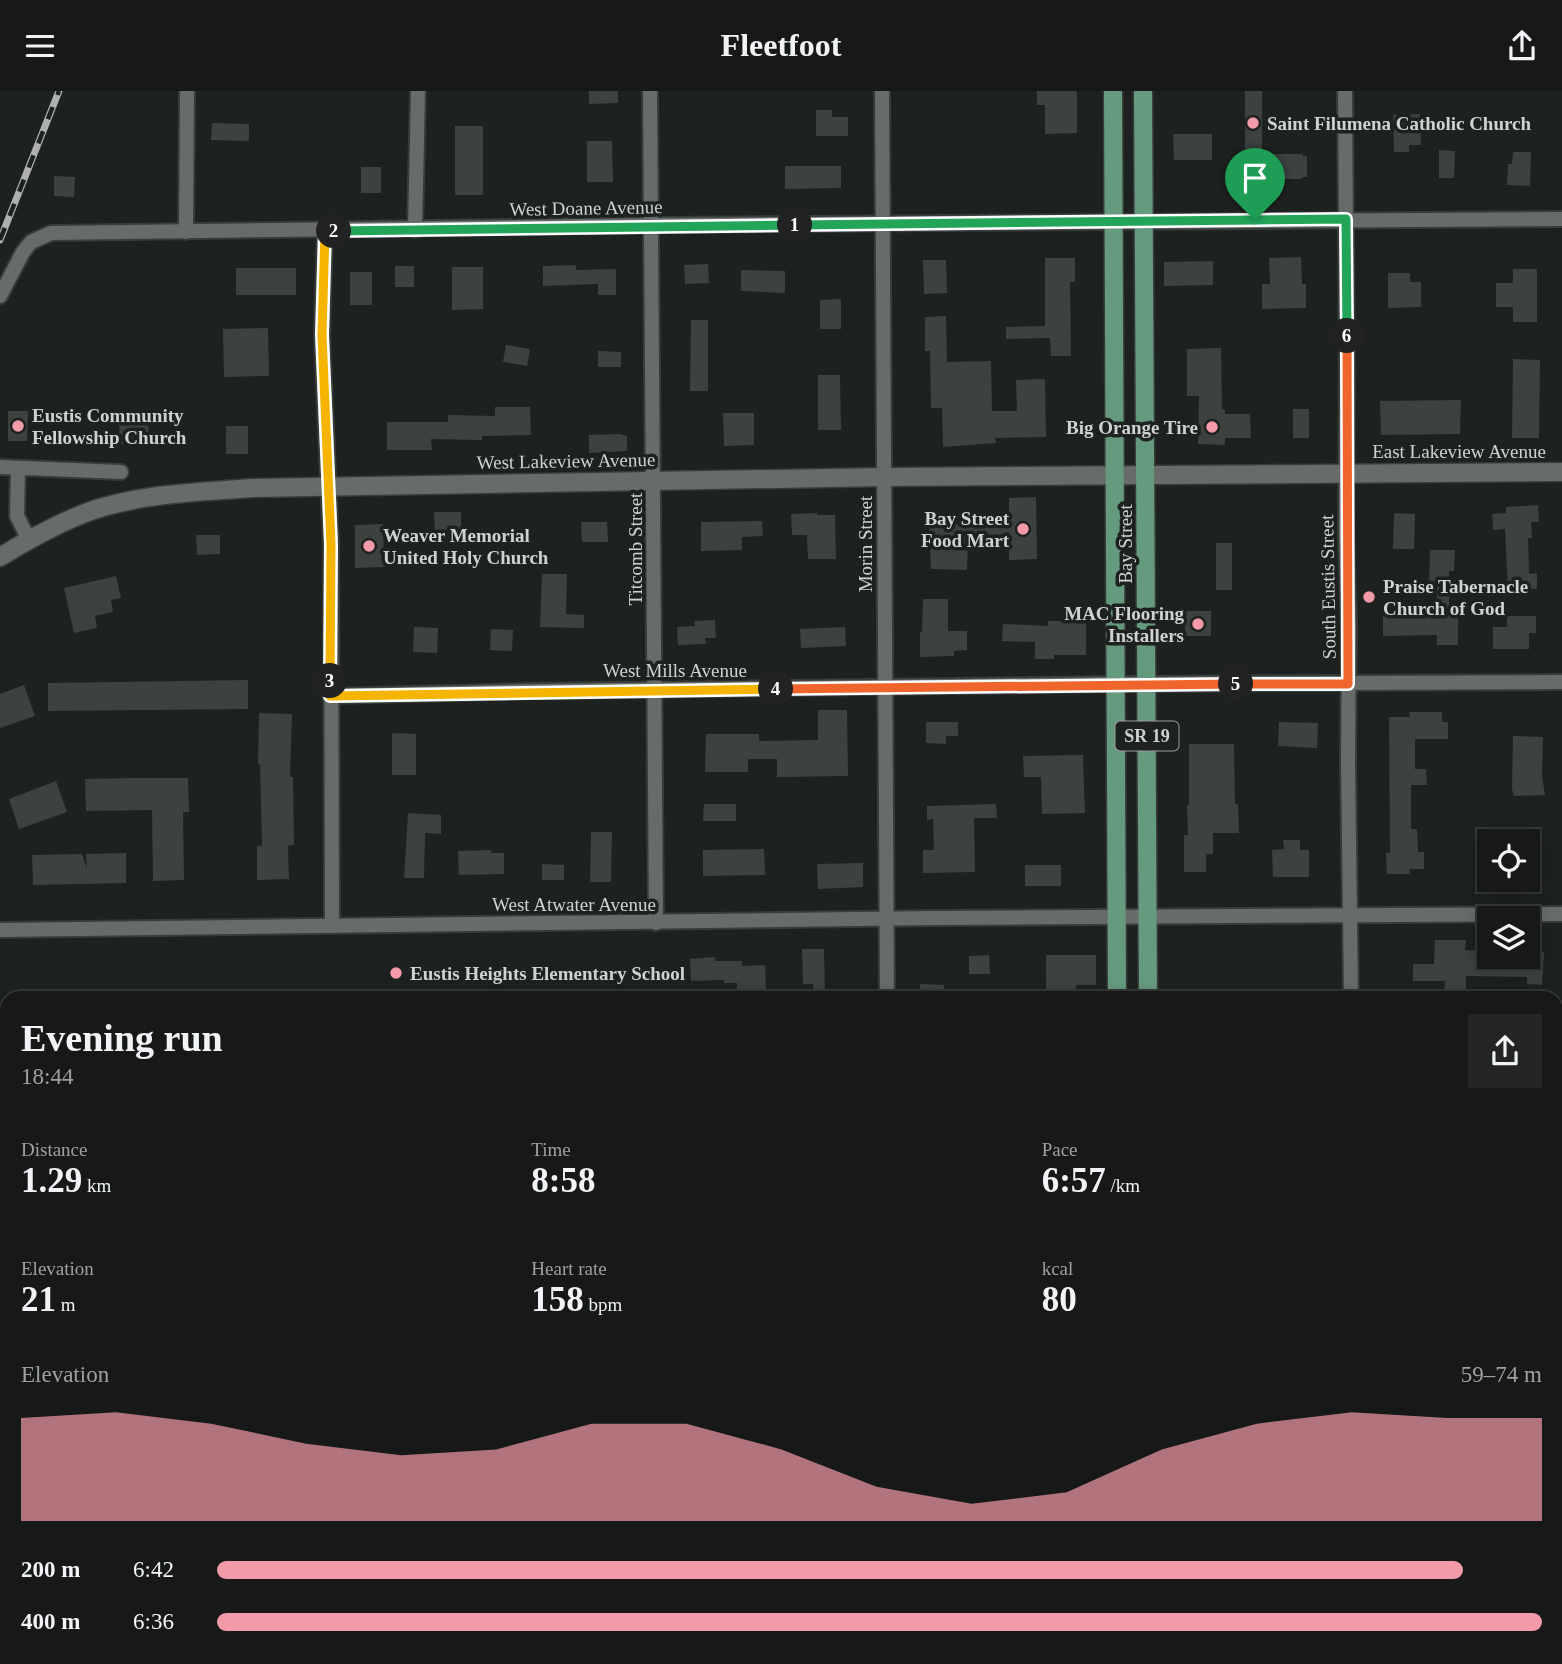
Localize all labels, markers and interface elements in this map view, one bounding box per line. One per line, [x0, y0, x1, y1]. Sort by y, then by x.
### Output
icon: menu [21, 27, 59, 65]
text: Fleetfoot [721, 27, 841, 63]
icon: share [1503, 27, 1541, 65]
place label: Saint Filumena Catholic Church [1267, 113, 1532, 134]
marker: Saint Filumena Catholic Church [1245, 115, 1261, 131]
pin [1225, 148, 1285, 220]
icon: arrive [1236, 159, 1274, 197]
street label: West Doane Avenue [509, 196, 663, 220]
pin: 1 [778, 207, 812, 243]
pin: 2 [316, 213, 352, 249]
text: 1 [790, 214, 799, 235]
text: 2 [329, 220, 338, 241]
pin: 6 [1330, 319, 1364, 353]
text: 6 [1342, 325, 1351, 346]
place label: Eustis Community Fellowship Church [32, 405, 187, 448]
place label: Big Orange Tire [1066, 417, 1198, 438]
marker: Eustis Community Fellowship Church [10, 418, 26, 434]
marker: Big Orange Tire [1204, 419, 1220, 435]
street label: East Lakeview Avenue [1372, 441, 1546, 462]
street label: West Lakeview Avenue [477, 449, 655, 473]
street label: Titcomb Street [625, 492, 646, 605]
street label: Morin Street [855, 495, 876, 592]
street label: Bay Street [1115, 503, 1136, 584]
place label: Bay Street Food Mart [921, 508, 1010, 551]
street label: South Eustis Street [1316, 514, 1340, 659]
marker: Bay Street Food Mart [1015, 521, 1031, 537]
place label: Weaver Memorial United Holy Church [383, 525, 549, 568]
marker: Weaver Memorial United Holy Church [361, 538, 377, 554]
place label: Praise Tabernacle Church of God [1383, 576, 1528, 619]
marker: Praise Tabernacle Church of God [1361, 589, 1377, 605]
place label: MAC Flooring Installers [1064, 603, 1184, 646]
marker: MAC Flooring Installers [1190, 616, 1206, 632]
street label: West Mills Avenue [603, 660, 747, 681]
pin: 3 [312, 663, 348, 699]
pin: 5 [1218, 667, 1254, 701]
text: 3 [325, 670, 334, 691]
pin: 4 [758, 671, 794, 707]
text: 5 [1231, 673, 1240, 694]
text: 4 [771, 678, 780, 699]
road number: SR 19 [1116, 721, 1178, 751]
map controls [1477, 829, 1540, 969]
button: locate [1477, 829, 1540, 892]
street label: West Atwater Avenue [492, 894, 656, 915]
button: layers [1477, 906, 1540, 969]
place label: Eustis Heights Elementary School [410, 963, 685, 984]
marker: Eustis Heights Elementary School [388, 965, 404, 981]
button: share [1468, 1014, 1542, 1088]
text: Evening run [21, 1017, 223, 1059]
text: 18:44 [21, 1064, 73, 1089]
text: Distance [21, 1139, 87, 1160]
text: Time [531, 1139, 571, 1160]
text: Pace [1042, 1139, 1078, 1160]
text: 1.29 [21, 1161, 82, 1200]
text: 8:58 [531, 1161, 595, 1200]
text: 6:57 [1042, 1161, 1106, 1200]
text: km [82, 1175, 111, 1196]
text: /km [1106, 1175, 1140, 1196]
text: Elevation [21, 1258, 94, 1279]
text: Heart rate [531, 1258, 607, 1279]
text: kcal [1042, 1258, 1073, 1279]
text: 21 [21, 1280, 56, 1319]
text: 158 [531, 1280, 584, 1319]
text: 80 [1042, 1280, 1077, 1319]
text: m [56, 1294, 76, 1315]
text: bpm [584, 1294, 622, 1315]
text: Elevation [21, 1362, 109, 1387]
text: 59–74 m [1461, 1362, 1542, 1387]
text: 200 m [21, 1557, 80, 1582]
text: 6:42 [133, 1557, 174, 1582]
text: 400 m [21, 1609, 80, 1634]
text: 6:36 [133, 1609, 174, 1634]

